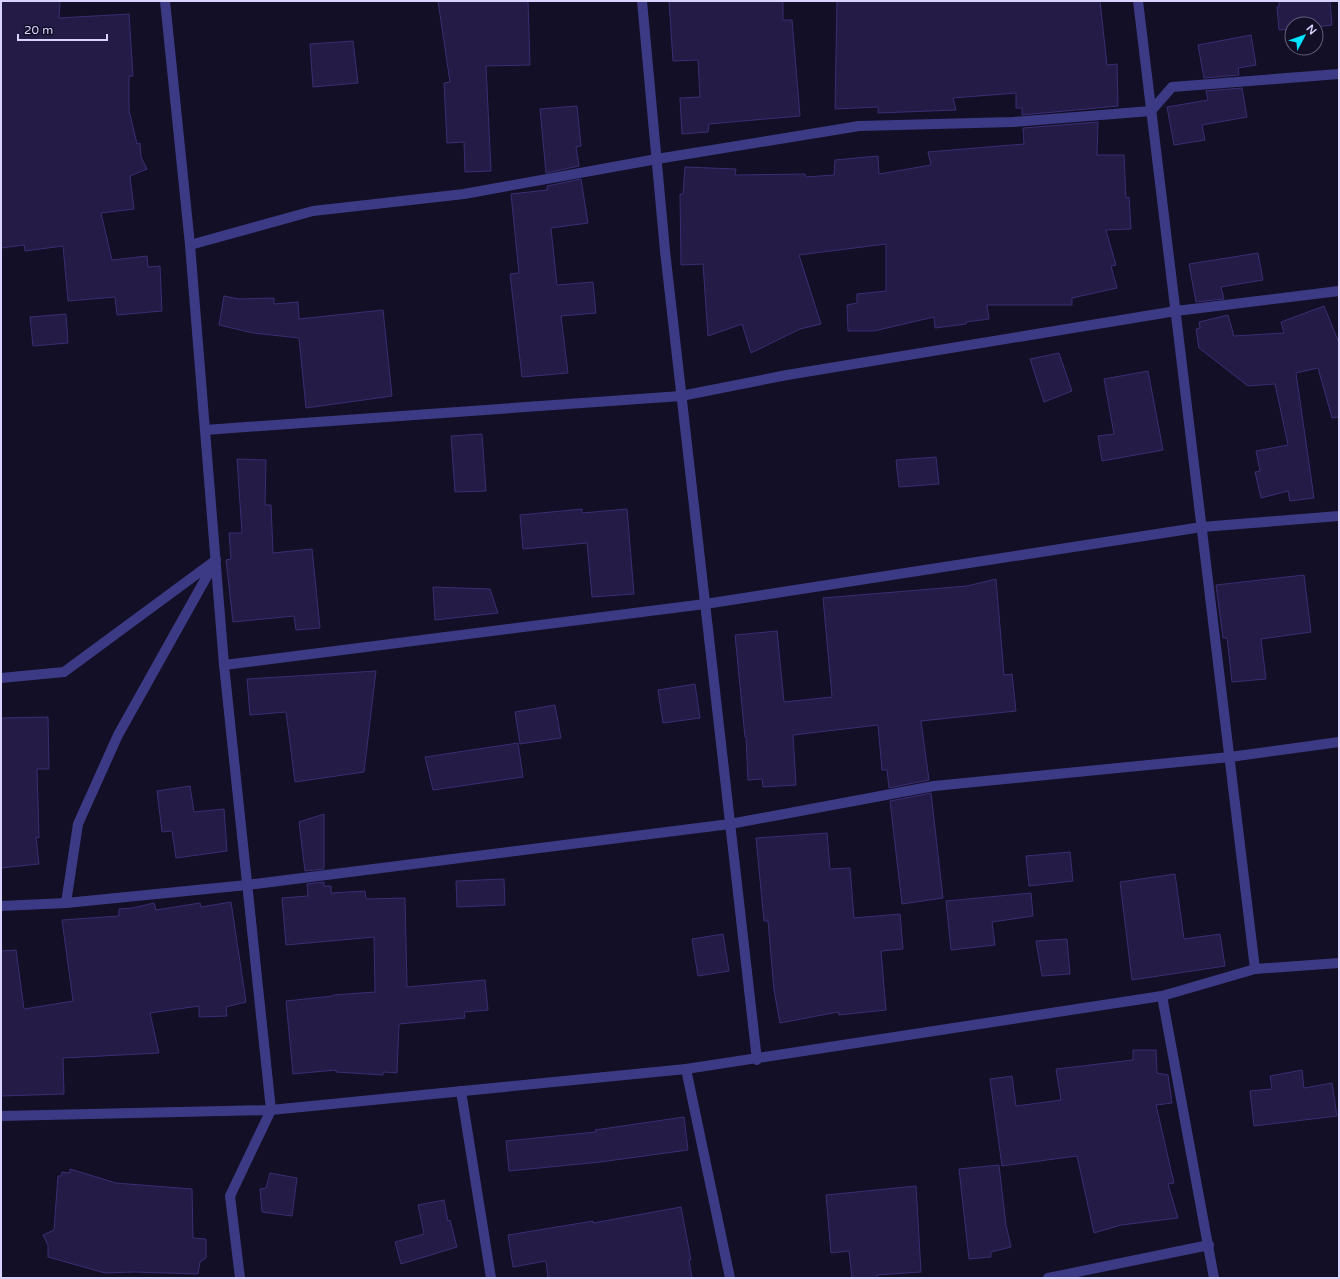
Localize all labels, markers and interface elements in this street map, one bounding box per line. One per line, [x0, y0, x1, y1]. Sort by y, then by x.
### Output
scale bar [18, 16, 107, 42]
north arrow [1284, 16, 1324, 56]
text: N [1303, 22, 1319, 37]
text: 20 m [24, 23, 53, 37]

